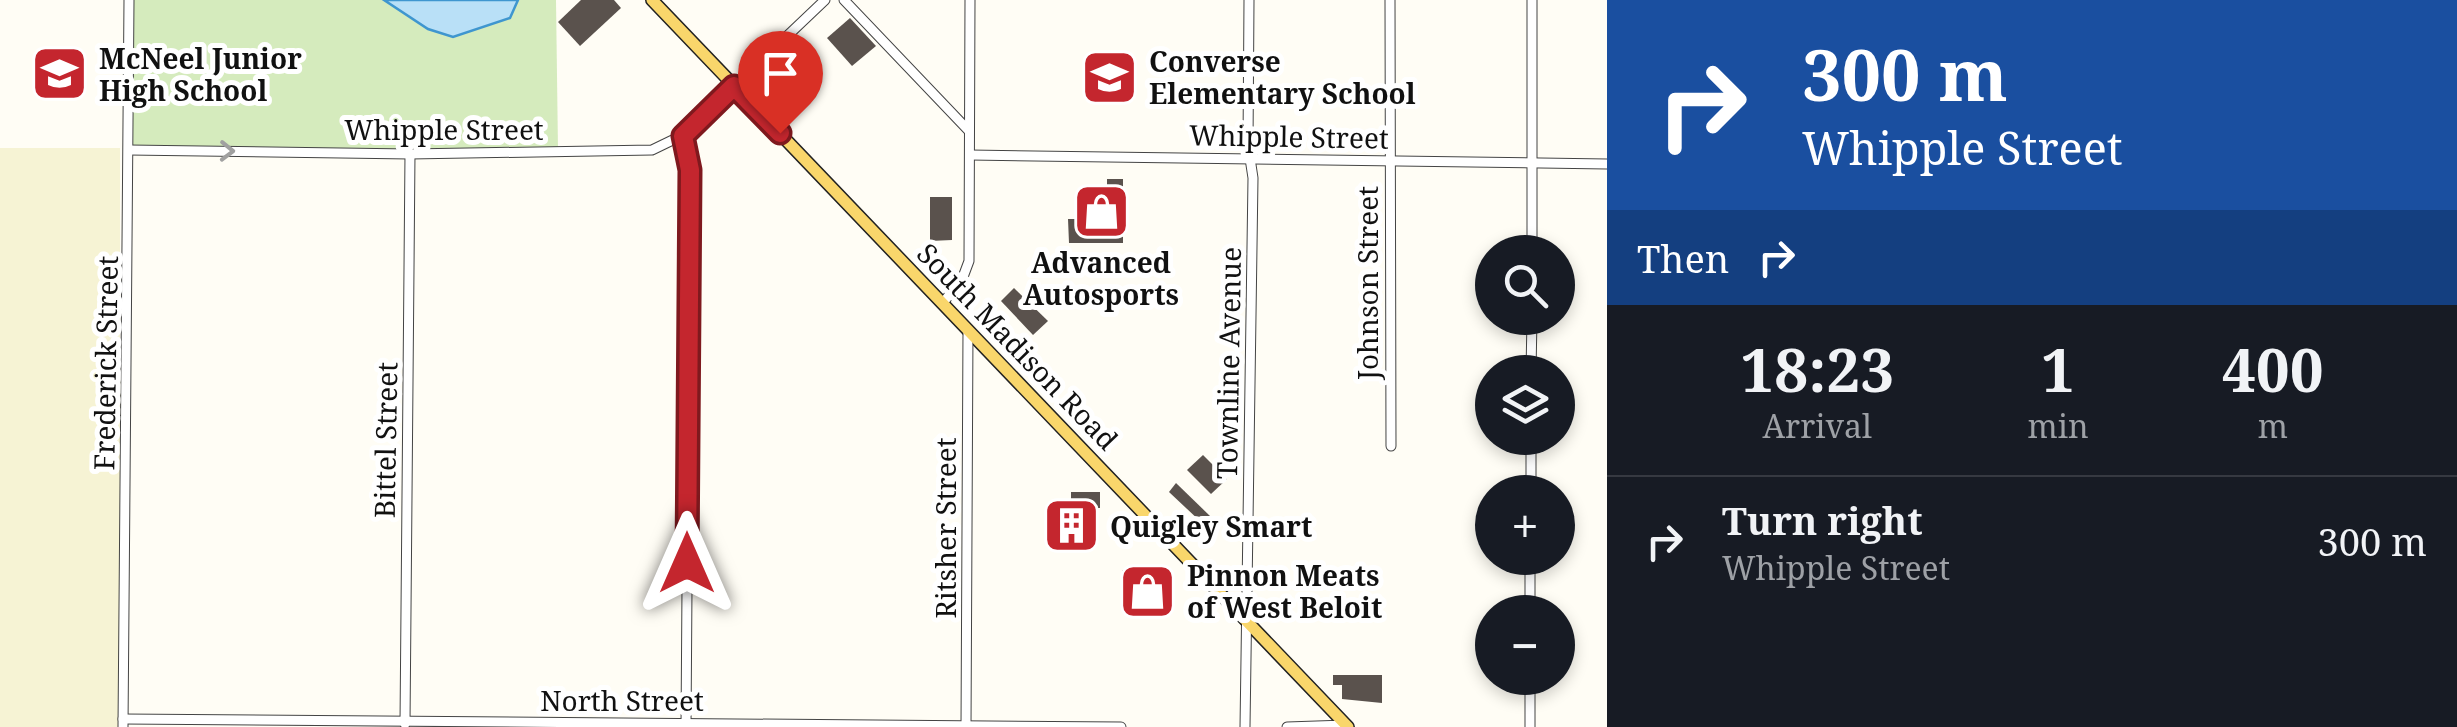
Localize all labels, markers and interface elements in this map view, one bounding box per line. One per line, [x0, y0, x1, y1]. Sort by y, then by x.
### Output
text: 300 m [1802, 26, 2008, 122]
pin [738, 31, 823, 134]
place label: McNeel Junior High School [99, 39, 302, 109]
icon: right [1637, 40, 1767, 170]
place label: Converse Elementary School [1149, 42, 1416, 112]
school or university icon: McNeel Junior High School [30, 44, 90, 104]
icon: arrive [753, 46, 808, 101]
school or university icon: Converse Elementary School [1080, 47, 1140, 107]
street label: Whipple Street [344, 110, 544, 148]
street label: Whipple Street [1189, 115, 1389, 157]
text: Whipple Street [1802, 117, 2123, 178]
one-way arrow [220, 140, 235, 162]
shop icon: Advanced Autosports [1071, 181, 1131, 241]
street label: Johnson Street [1348, 186, 1386, 381]
icon: right [1749, 230, 1804, 285]
text: Then [1637, 232, 1729, 284]
street label: South Madison Road [909, 234, 1127, 458]
map controls [1475, 235, 1575, 695]
button: search [1475, 235, 1575, 335]
place label: Advanced Autosports [1023, 243, 1179, 313]
street label: Townline Avenue [1207, 247, 1249, 479]
street label: Frederick Street [84, 255, 126, 471]
text: 18:23 [1740, 328, 1894, 410]
text: 1 [2041, 328, 2075, 410]
text: 400 [2222, 328, 2324, 410]
button: layers [1475, 355, 1575, 455]
street label: Bittel Street [365, 362, 405, 518]
text: Arrival [1763, 404, 1872, 447]
text: min [2028, 404, 2089, 447]
text: m [2258, 404, 2288, 447]
street label: Ritsher Street [926, 437, 964, 619]
button: + [1475, 475, 1575, 575]
text: Turn right [1722, 494, 1923, 546]
building icon: Quigley Smart [1041, 496, 1101, 556]
place label: Quigley Smart [1110, 507, 1312, 545]
position arrow [635, 511, 739, 615]
icon: right [1637, 514, 1692, 569]
text: 300 m [2317, 515, 2427, 567]
text: Whipple Street [1722, 546, 1950, 589]
place label: Pinnon Meats of West Beloit [1187, 556, 1382, 626]
shop icon: Pinnon Meats of West Beloit [1118, 561, 1178, 621]
button: − [1475, 595, 1575, 695]
street label: North Street [540, 681, 704, 719]

